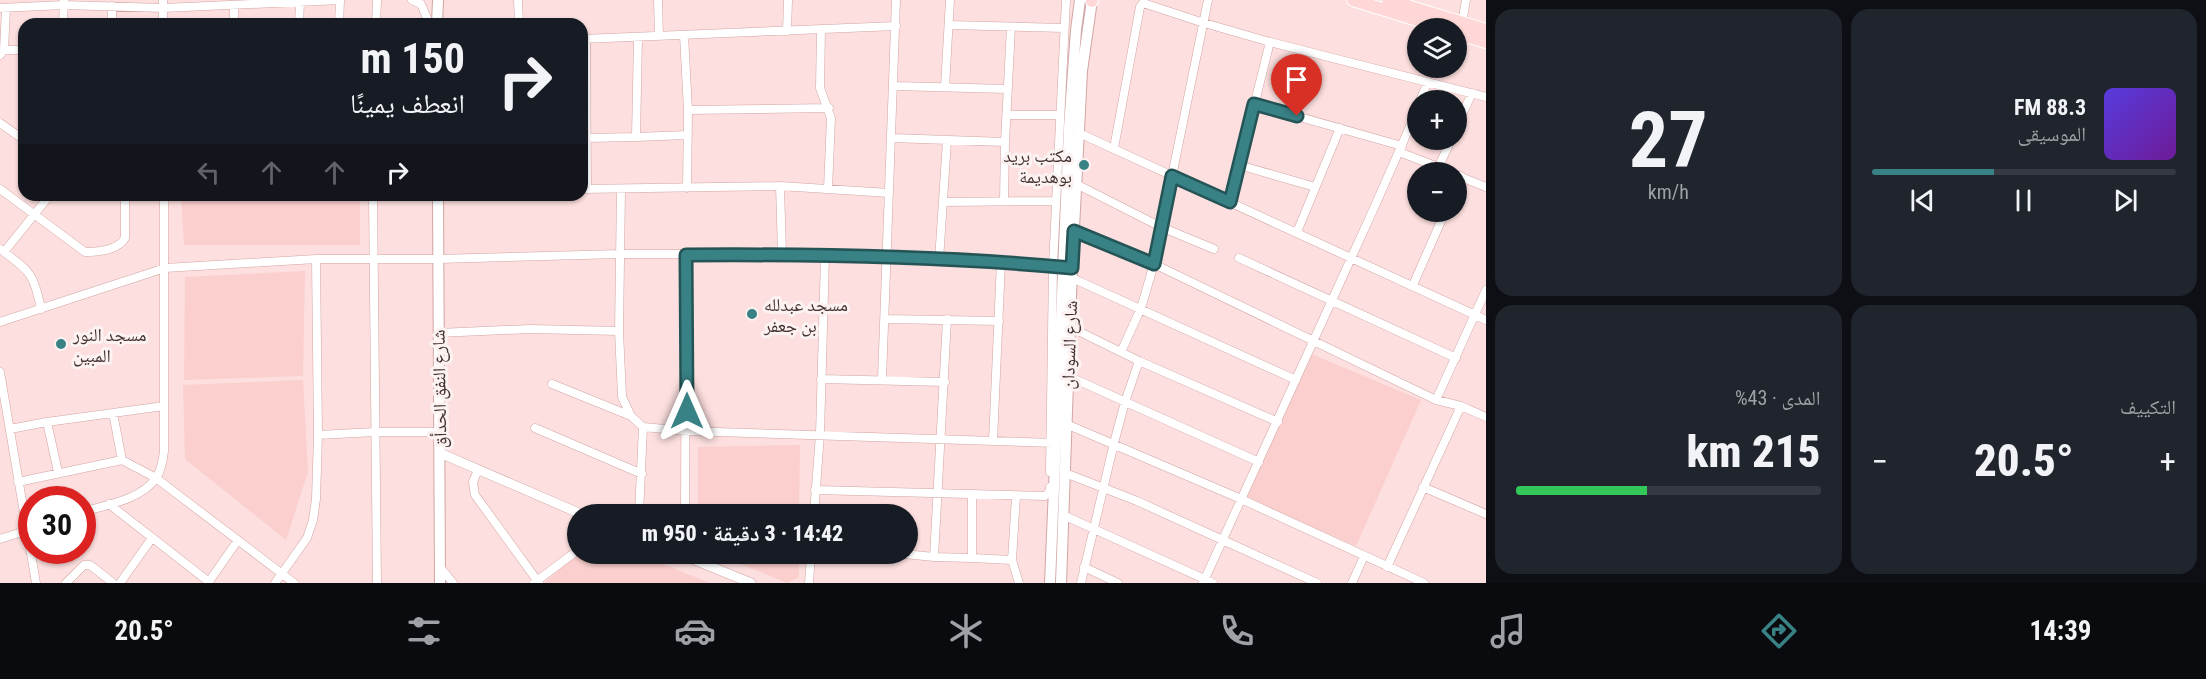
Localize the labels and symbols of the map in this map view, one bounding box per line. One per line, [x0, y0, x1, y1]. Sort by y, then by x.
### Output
pin [1271, 54, 1322, 116]
place label: مكتب بريد بوهديمة [1003, 145, 1072, 187]
marker: مكتب بريد بوهديمة [1077, 158, 1091, 172]
place label: مسجد عبدلله بن جعفر [763, 294, 848, 337]
street label: شارع السودان [1057, 300, 1082, 390]
marker: مسجد عبدلله بن جعفر [745, 307, 759, 321]
place label: مسجد النور المبين [72, 324, 147, 367]
street label: شارع النفق الحدأق [427, 329, 452, 449]
marker: مسجد النور المبين [54, 337, 68, 351]
position arrow [655, 379, 719, 443]
speed limit sign: 30 [18, 486, 96, 564]

